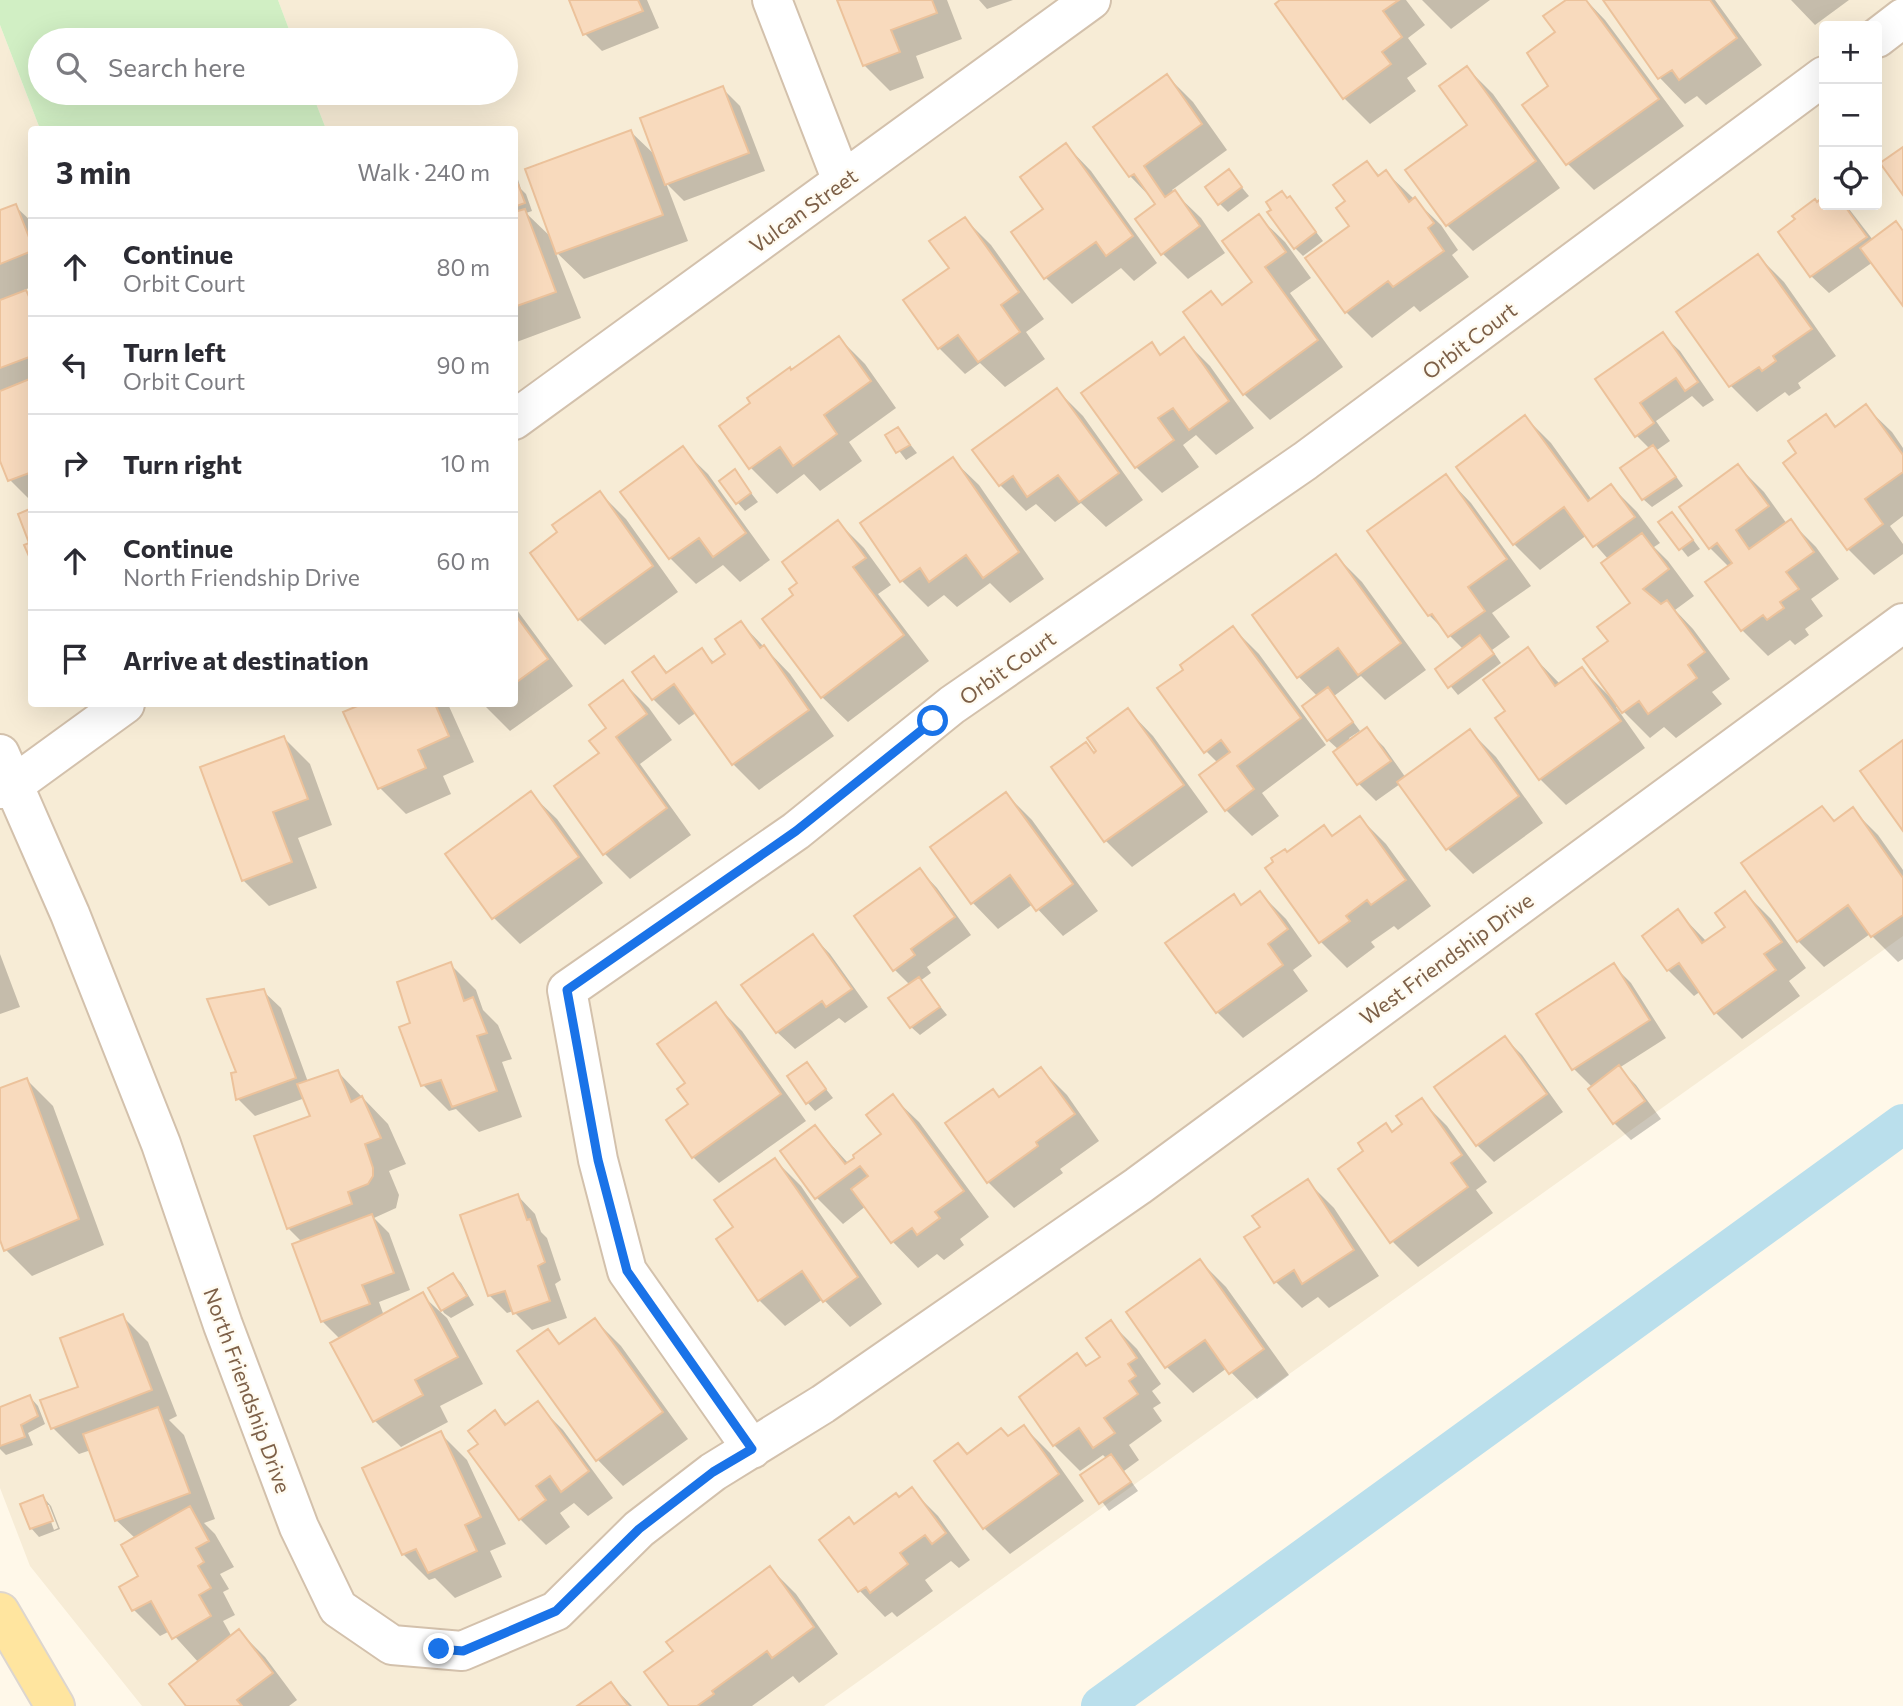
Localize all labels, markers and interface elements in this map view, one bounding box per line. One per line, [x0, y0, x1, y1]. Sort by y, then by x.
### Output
map controls [1819, 21, 1882, 210]
button: + [1819, 21, 1882, 84]
search box [28, 28, 518, 105]
icon: search [52, 48, 90, 86]
text: Search here [108, 51, 246, 82]
button: − [1819, 84, 1882, 147]
button: locate [1819, 147, 1882, 210]
text: 3 min [56, 153, 131, 190]
text: Walk · 240 m [358, 158, 490, 186]
street label: Vulcan Street [744, 162, 862, 258]
text: Continue [123, 238, 233, 269]
icon: ahead [56, 248, 94, 286]
text: 80 m [437, 253, 490, 281]
text: Orbit Court [123, 269, 245, 297]
street label: Orbit Court [1417, 296, 1521, 384]
text: Turn left [123, 336, 226, 367]
icon: left [56, 346, 94, 384]
text: 90 m [437, 351, 490, 379]
text: Orbit Court [123, 367, 245, 395]
icon: right [56, 444, 94, 482]
text: Turn right [123, 448, 242, 479]
text: 10 m [441, 449, 490, 477]
text: Continue [123, 532, 233, 563]
icon: ahead [56, 542, 94, 580]
text: 60 m [437, 547, 490, 575]
text: North Friendship Drive [123, 563, 360, 591]
street label: Orbit Court [954, 625, 1060, 709]
icon: arrive [56, 640, 94, 678]
text: Arrive at destination [123, 644, 369, 675]
route start [917, 705, 948, 736]
street label: West Friendship Drive [1354, 887, 1538, 1029]
street label: North Friendship Drive [199, 1284, 297, 1496]
route end [423, 1633, 454, 1664]

